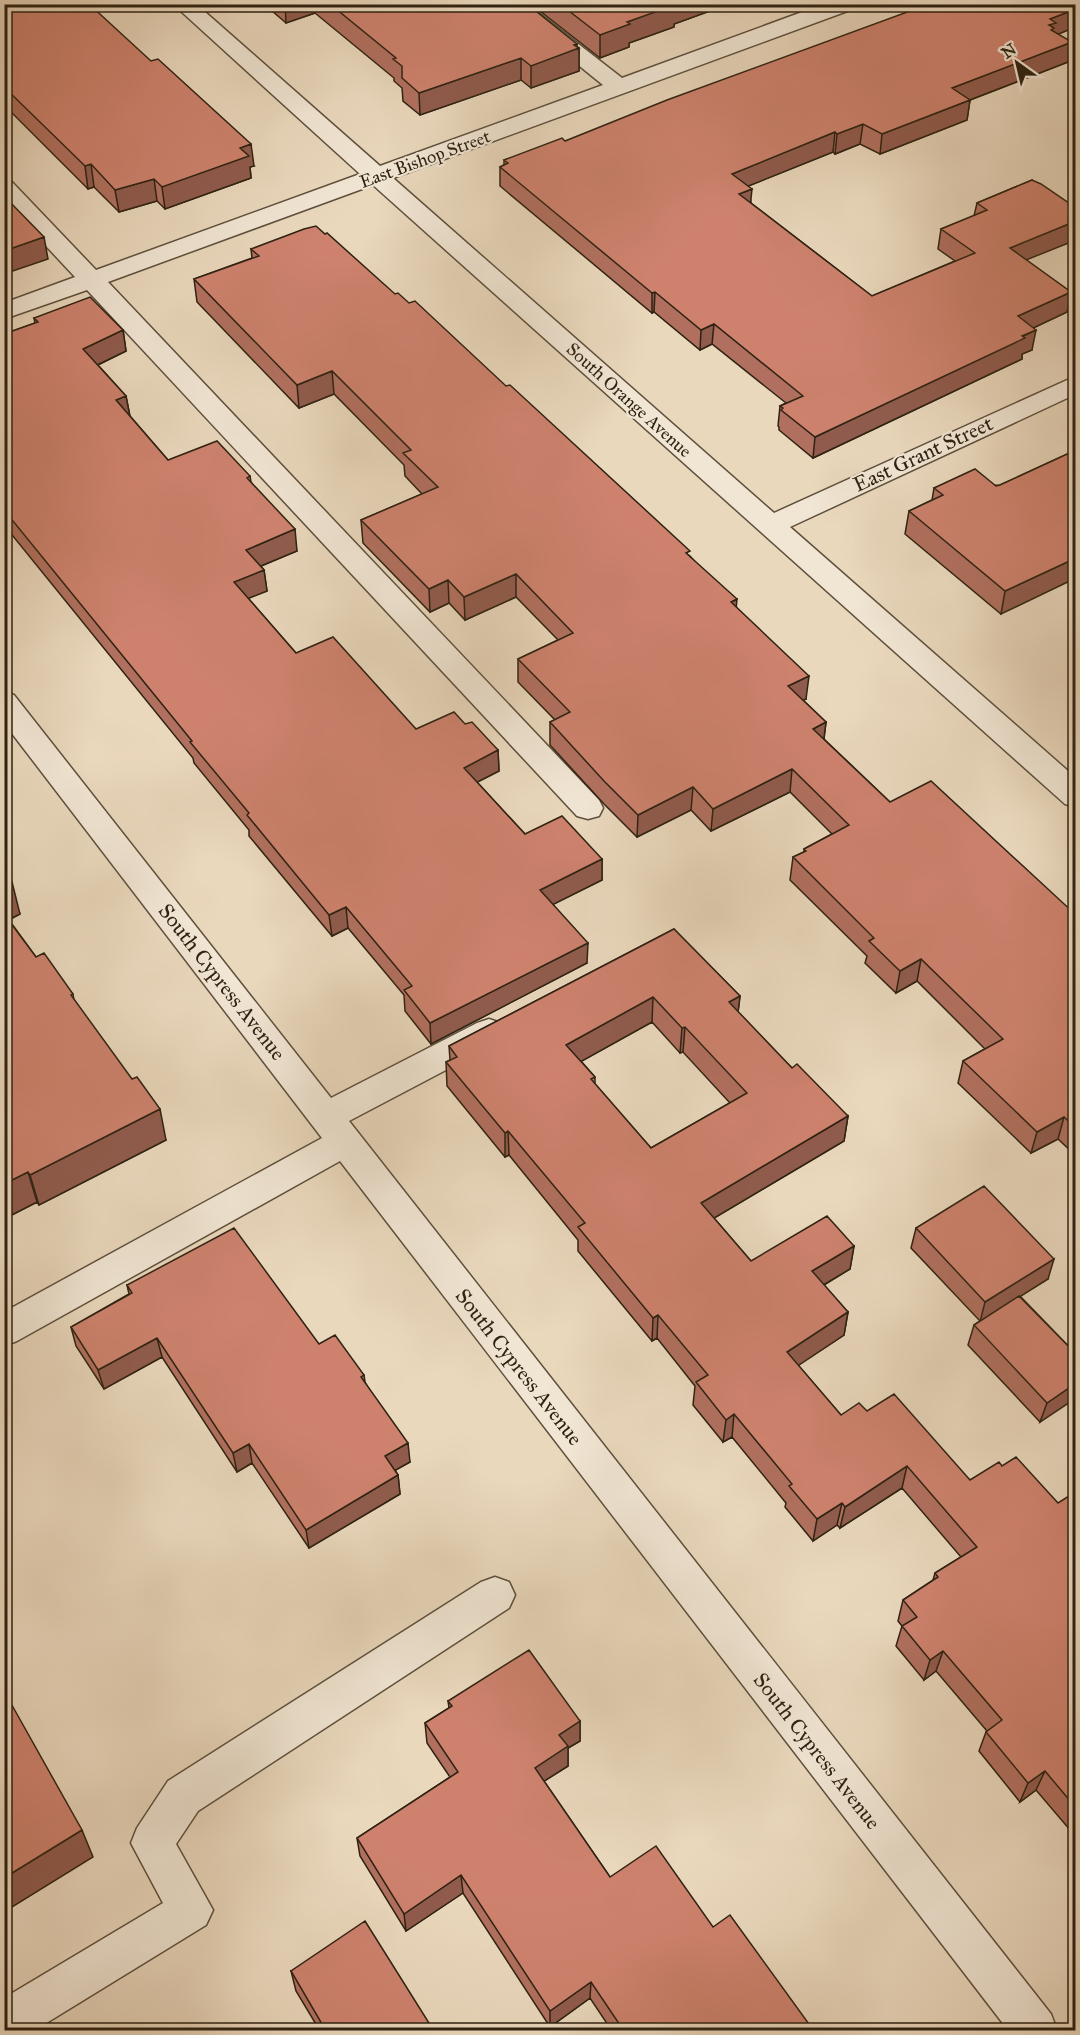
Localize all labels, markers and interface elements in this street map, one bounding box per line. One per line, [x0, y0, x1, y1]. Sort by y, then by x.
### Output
north arrow [987, 33, 1047, 93]
text: N [998, 39, 1020, 63]
street label: East Bishop Street [357, 125, 494, 193]
street label: South Orange Avenue [561, 338, 696, 463]
street label: East Grant Street [849, 410, 997, 498]
street label: South Cypress Avenue [153, 899, 291, 1066]
street label: South Cypress Avenue [450, 1284, 588, 1451]
street label: South Cypress Avenue [748, 1668, 886, 1835]

